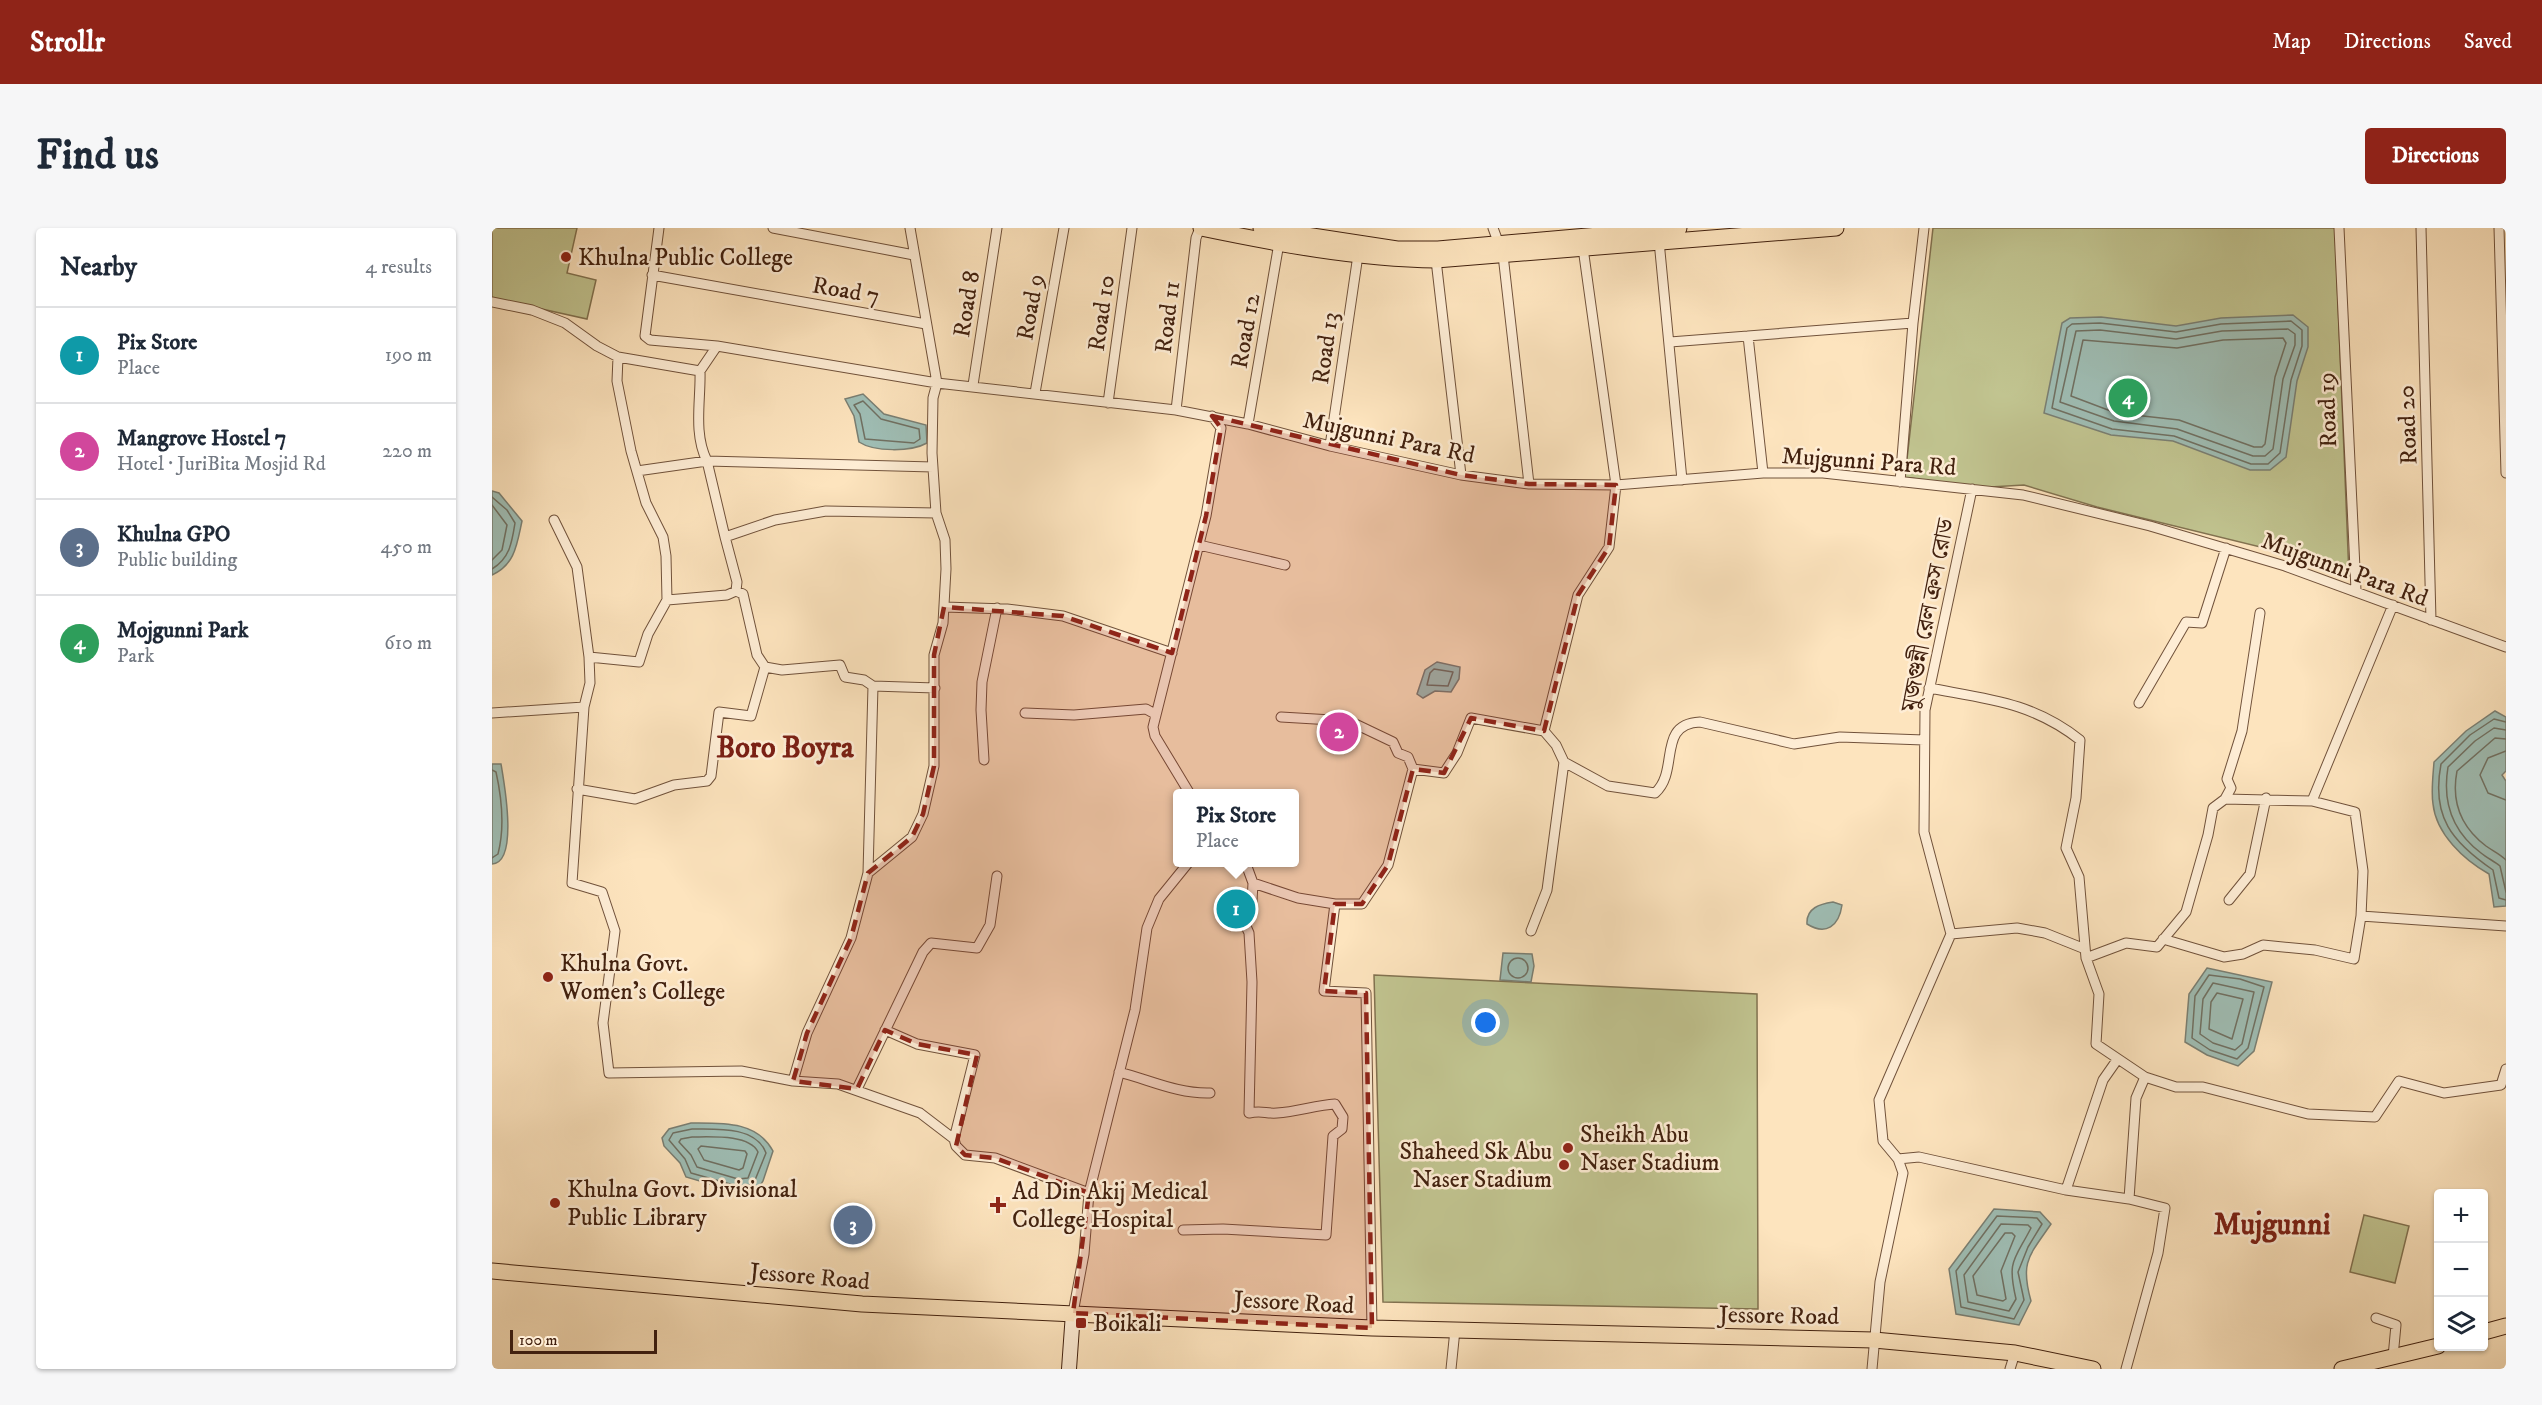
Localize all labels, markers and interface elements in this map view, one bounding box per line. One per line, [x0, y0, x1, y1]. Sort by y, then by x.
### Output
text: Strollr [30, 25, 105, 60]
text: Map [2272, 29, 2311, 55]
text: Directions [2344, 29, 2431, 55]
text: Saved [2464, 29, 2512, 55]
button: Directions [2365, 128, 2506, 184]
text: Find us [36, 130, 159, 182]
place label: Khulna Public College [578, 243, 793, 273]
marker: Khulna Public College [559, 250, 573, 264]
text: Nearby [60, 251, 137, 284]
text: 4 results [365, 255, 432, 280]
street label: Road 8 [947, 269, 987, 340]
street label: Road 7 [810, 270, 882, 312]
street label: Road 9 [1010, 272, 1052, 343]
street label: Road 10 [1082, 273, 1122, 353]
street label: Road 11 [1149, 279, 1187, 355]
street label: Road 12 [1225, 291, 1267, 371]
street label: Road 13 [1306, 310, 1346, 386]
text: Pix Store [117, 329, 197, 356]
text: 1 [76, 343, 83, 368]
text: 190 m [385, 343, 432, 368]
text: Place [117, 356, 160, 381]
street label: Road 19 [2312, 372, 2344, 448]
pin: 4 [2108, 376, 2148, 420]
street label: Road 20 [2392, 385, 2424, 465]
street label: Mujgunni Para Rd [1300, 405, 1477, 471]
text: Mangrove Hostel 7 [117, 425, 286, 452]
text: 2 [75, 439, 84, 464]
text: 220 m [382, 439, 432, 464]
street label: Mujgunni Para Rd [1781, 441, 1957, 483]
text: Hotel · JuriBita Mosjid Rd [117, 452, 326, 477]
street label: মুজগুন্নী রেল ক্রস রোড [1894, 515, 1962, 715]
text: Khulna GPO [117, 521, 230, 548]
street label: Mujgunni Para Rd [2257, 526, 2432, 614]
text: 3 [76, 535, 83, 560]
text: 450 m [381, 535, 432, 560]
text: Public building [117, 548, 237, 573]
text: Mojgunni Park [117, 617, 249, 644]
text: 4 [74, 631, 85, 656]
text: 610 m [384, 631, 432, 656]
text: Park [117, 644, 154, 669]
pin: 2 [1320, 710, 1358, 754]
district label: Boro Boyra [716, 730, 855, 767]
popup [1173, 789, 1299, 867]
text: Pix Store [1196, 802, 1276, 829]
text: Place [1196, 829, 1239, 854]
pin: 1 [1216, 886, 1256, 932]
place label: Khulna Govt. Women's College [559, 949, 725, 1007]
marker: Khulna Govt. Women's College [541, 970, 555, 984]
your location [1471, 1008, 1500, 1037]
place label: Sheikh Abu Naser Stadium [1580, 1120, 1720, 1178]
place label: Shaheed Sk Abu Naser Stadium [1399, 1137, 1552, 1195]
marker: Sheikh Abu Naser Stadium [1561, 1141, 1575, 1155]
marker: Shaheed Sk Abu Naser Stadium [1557, 1158, 1571, 1172]
place label: Khulna Govt. Divisional Public Library [567, 1175, 798, 1233]
place label: Ad Din Akij Medical College Hospital [1012, 1177, 1209, 1235]
map controls [2434, 1189, 2488, 1351]
button: + [2434, 1189, 2488, 1243]
marker: Khulna Govt. Divisional Public Library [548, 1196, 562, 1210]
marker: Ad Din Akij Medical College Hospital [989, 1196, 1007, 1214]
pin: 3 [834, 1202, 872, 1248]
district label: Mujgunni [2214, 1207, 2331, 1244]
button: − [2434, 1243, 2488, 1297]
street label: Jessore Road [747, 1257, 871, 1297]
street label: Jessore Road [1231, 1285, 1355, 1321]
button: layers [2434, 1297, 2488, 1351]
street label: Jessore Road [1717, 1300, 1839, 1332]
place label: Boikali [1093, 1309, 1162, 1339]
marker: Boikali [1074, 1316, 1088, 1330]
scale bar [510, 1327, 657, 1354]
text: 100 m [519, 1330, 558, 1350]

